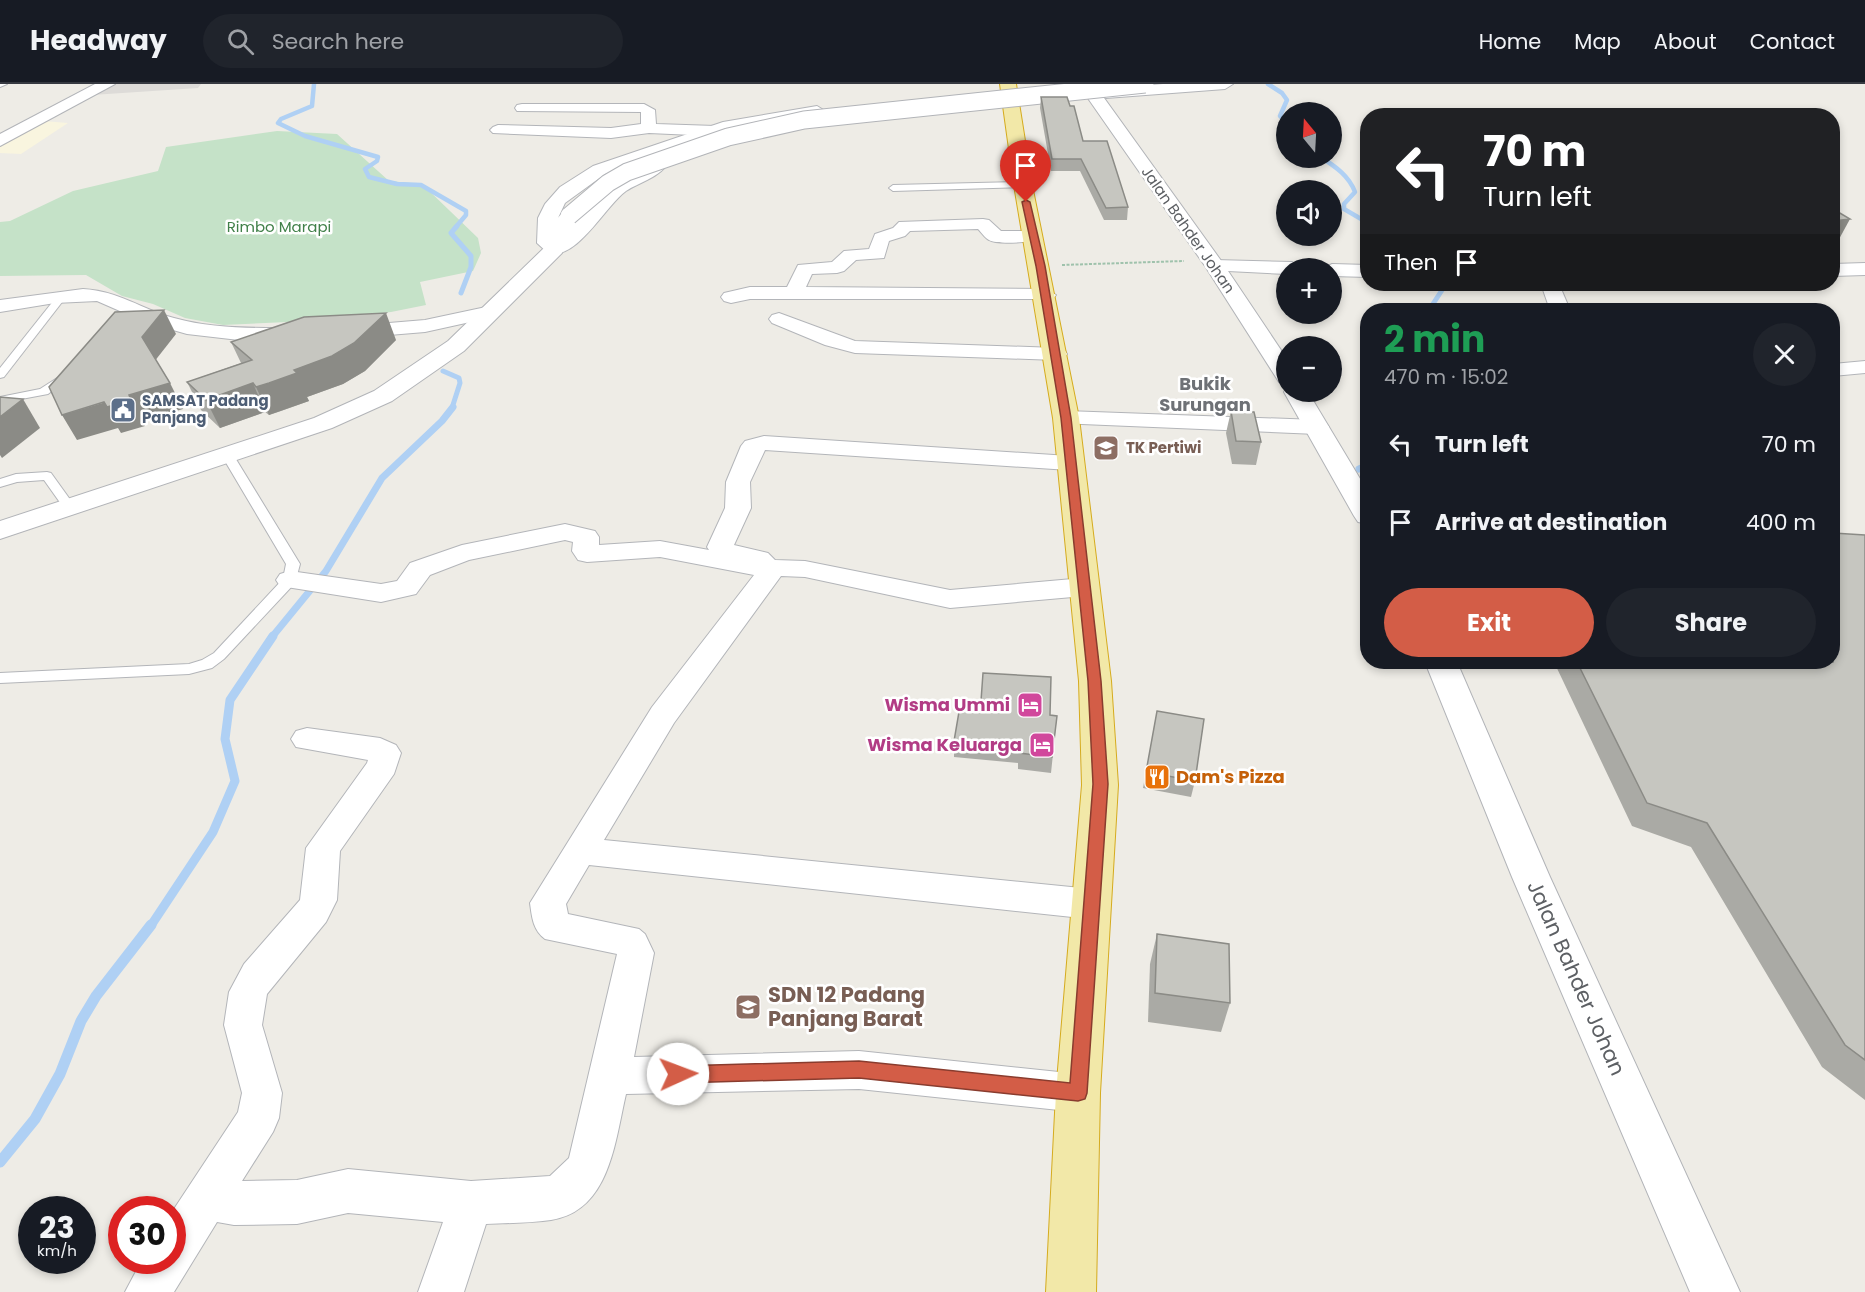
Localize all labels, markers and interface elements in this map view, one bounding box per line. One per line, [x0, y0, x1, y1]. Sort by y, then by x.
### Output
search box [203, 14, 623, 68]
text: Headway [30, 21, 167, 60]
icon: search [224, 25, 257, 58]
text: Search here [272, 26, 404, 57]
text: Home [1479, 27, 1541, 56]
text: Map [1574, 27, 1621, 56]
text: About [1654, 27, 1717, 56]
text: Contact [1750, 27, 1835, 56]
north arrow [1276, 102, 1342, 168]
map controls [1276, 102, 1342, 402]
text: 70 m [1483, 122, 1586, 181]
icon: left [1384, 132, 1462, 210]
pin [1000, 140, 1051, 202]
icon: arrive [1009, 149, 1042, 182]
street label: Jalan Bahder Johan [1137, 162, 1240, 297]
text: Turn left [1483, 178, 1592, 215]
button: sound [1276, 180, 1342, 246]
park label: Rimbo Marapi [227, 216, 331, 237]
icon: arrive [1450, 246, 1483, 279]
text: Then [1384, 247, 1438, 278]
button: + [1276, 258, 1342, 324]
text: 2 min [1384, 314, 1485, 365]
button: close [1753, 323, 1816, 386]
button: − [1276, 336, 1342, 402]
text: 470 m · 15:02 [1384, 363, 1508, 391]
district label: Bukik Surungan [1159, 371, 1251, 417]
place label: SAMSAT Padang Panjang [142, 390, 269, 428]
public building icon: SAMSAT Padang Panjang [108, 395, 138, 425]
icon: left [1384, 428, 1417, 461]
text: Turn left [1435, 429, 1529, 460]
text: 70 m [1762, 429, 1816, 460]
school or university icon: TK Pertiwi [1091, 433, 1121, 463]
place label: TK Pertiwi [1126, 437, 1201, 458]
icon: arrive [1384, 506, 1417, 539]
text: Arrive at destination [1435, 507, 1667, 538]
text: 400 m [1746, 507, 1816, 538]
button: Exit [1384, 588, 1594, 657]
button: Share [1606, 588, 1816, 657]
hotel icon: Wisma Ummi [1015, 690, 1045, 720]
place label: Wisma Ummi [884, 692, 1010, 717]
hotel icon: Wisma Keluarga [1027, 730, 1057, 760]
place label: Wisma Keluarga [867, 732, 1022, 757]
restaurant icon: Dam's Pizza [1142, 762, 1172, 792]
place label: Dam's Pizza [1176, 764, 1285, 789]
street label: Jalan Bahder Johan [1520, 876, 1633, 1080]
place label: SDN 12 Padang Panjang Barat [768, 980, 925, 1033]
school or university icon: SDN 12 Padang Panjang Barat [733, 992, 763, 1022]
position arrow [646, 1042, 710, 1106]
speed limit sign: 30 [108, 1196, 186, 1274]
text: 23 [39, 1206, 75, 1249]
text: km/h [37, 1240, 77, 1261]

